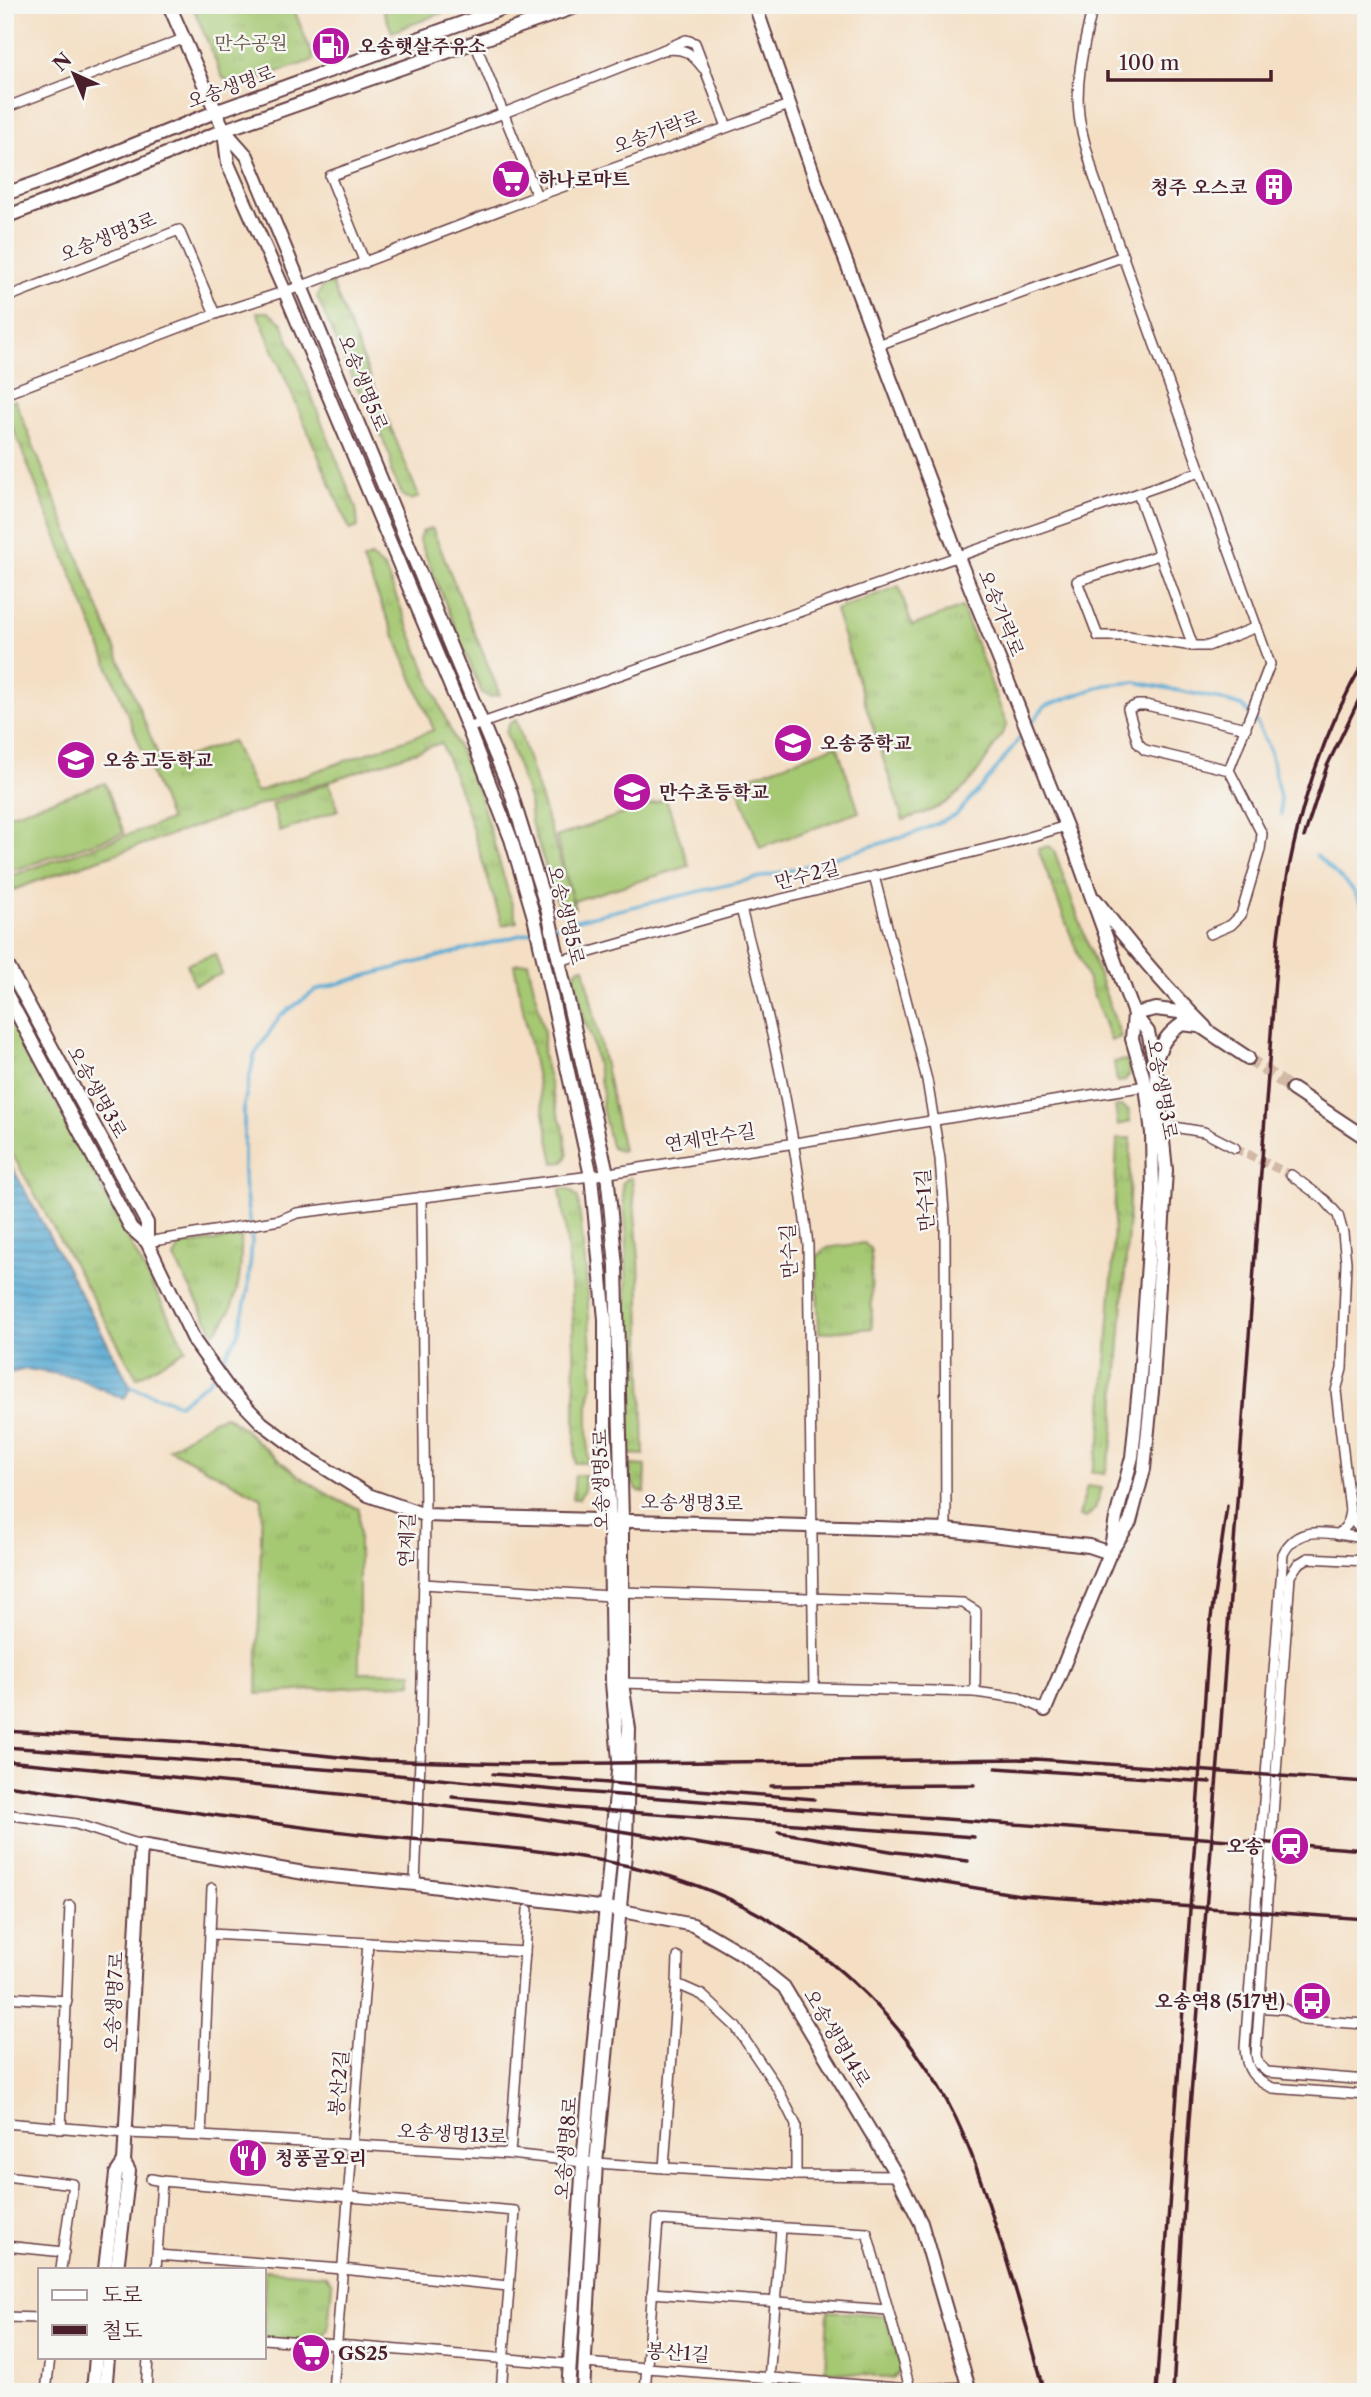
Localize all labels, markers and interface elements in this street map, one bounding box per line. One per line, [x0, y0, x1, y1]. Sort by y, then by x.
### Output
fuel station icon: 오송햇살주유소 [310, 25, 352, 67]
park label: 만수공원 [214, 32, 288, 55]
place label: 오송햇살주유소 [358, 35, 486, 58]
north arrow [38, 38, 108, 108]
scale bar [1108, 38, 1271, 82]
text: N [49, 48, 76, 76]
text: 100 m [1119, 50, 1180, 75]
street label: 오송생명로 [184, 60, 278, 114]
street label: 오송가락로 [610, 105, 704, 159]
supermarket icon: 하나로마트 [490, 158, 532, 200]
building icon: 청주 오스코 [1253, 166, 1295, 208]
place label: 하나로마트 [538, 168, 630, 191]
place label: 청주 오스코 [1150, 176, 1248, 199]
street label: 오송생명3로 [56, 207, 160, 267]
street label: 오송생명5로 [333, 331, 393, 435]
street label: 오송가락로 [973, 566, 1029, 660]
school or university icon: 오송중학교 [772, 722, 814, 764]
place label: 오송중학교 [820, 732, 912, 755]
school or university icon: 오송고등학교 [55, 739, 97, 781]
place label: 오송고등학교 [103, 749, 213, 772]
school or university icon: 만수초등학교 [611, 771, 653, 813]
place label: 만수초등학교 [659, 781, 769, 804]
street label: 만수2길 [772, 856, 842, 894]
street label: 오송생명5로 [542, 863, 590, 967]
street label: 오송생명3로 [1142, 1037, 1182, 1141]
street label: 오송생명3로 [62, 1042, 132, 1142]
street label: 연제만수길 [663, 1119, 757, 1157]
street label: 만수1길 [911, 1168, 939, 1232]
street label: 만수길 [776, 1223, 802, 1279]
street label: 오송생명5로 [589, 1429, 613, 1531]
street label: 오송생명3로 [641, 1491, 743, 1515]
street label: 연제길 [395, 1512, 419, 1568]
station icon: 오송 [1269, 1825, 1311, 1867]
place label: 오송 [1226, 1835, 1263, 1858]
street label: 오송생명7로 [100, 1951, 128, 2053]
bus stop icon: 오송역8 (517번) [1291, 1980, 1333, 2022]
street label: 오송생명14로 [799, 1985, 875, 2091]
place label: 오송역8 (517번) [1155, 1990, 1285, 2013]
street label: 봉산2길 [325, 2049, 353, 2117]
street label: 오송생명8로 [550, 2096, 582, 2200]
street label: 오송생명13로 [396, 2120, 508, 2148]
restaurant icon: 청풍골오리 [227, 2137, 269, 2179]
place label: 청풍골오리 [275, 2147, 367, 2170]
legend [38, 2268, 266, 2358]
text: 도로 [102, 2282, 143, 2307]
text: 철도 [102, 2318, 143, 2343]
supermarket icon: GS25 [290, 2332, 332, 2374]
street label: 봉산1길 [646, 2339, 710, 2367]
place label: GS25 [338, 2342, 388, 2365]

